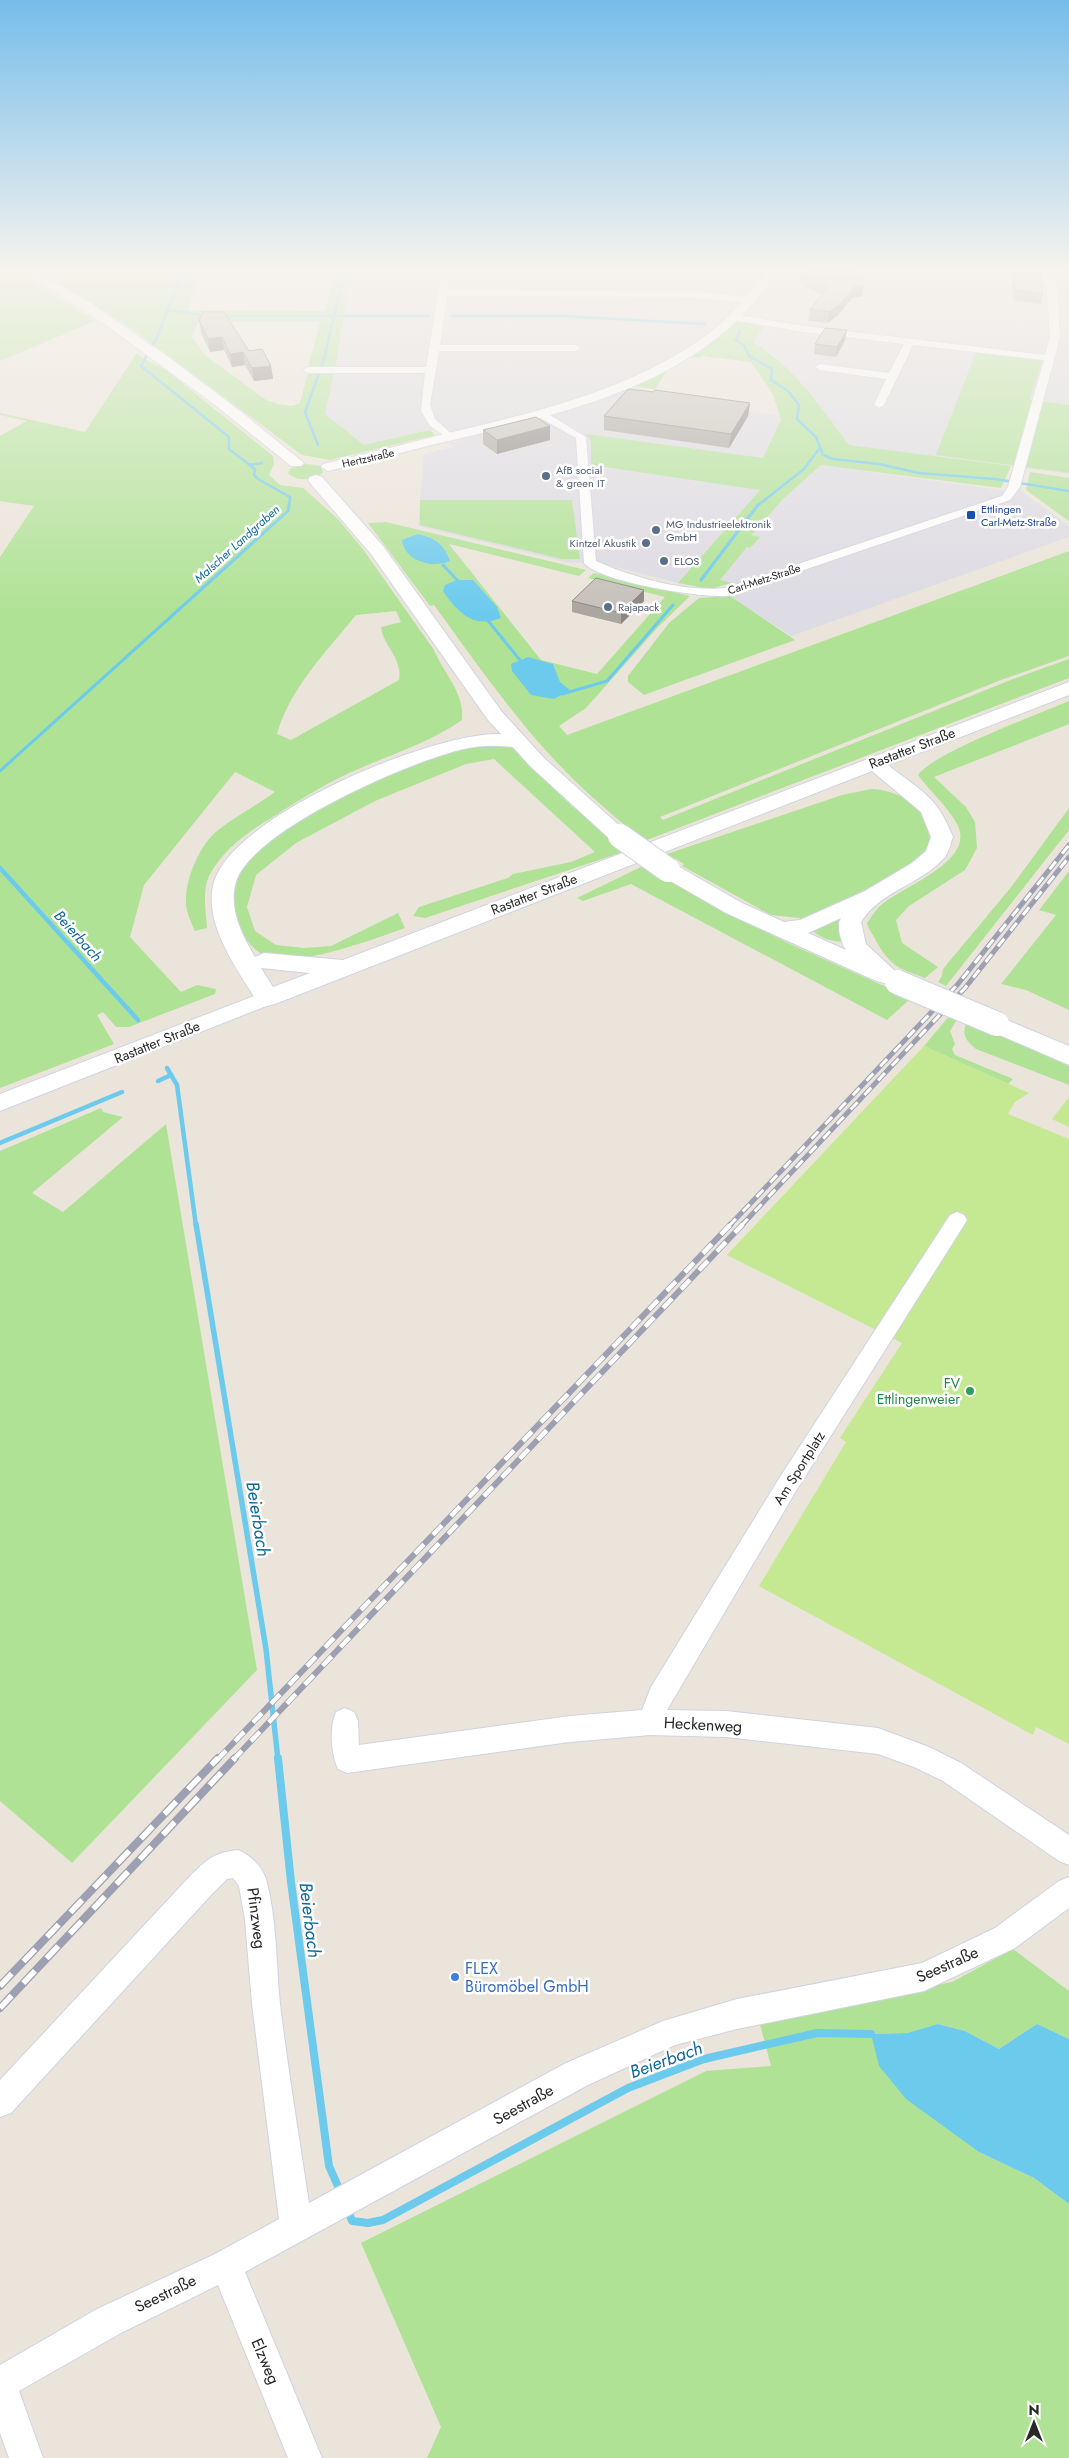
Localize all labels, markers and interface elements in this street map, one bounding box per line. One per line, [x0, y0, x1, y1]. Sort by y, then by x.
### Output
street label: Hertzstraße [340, 444, 396, 472]
place label: AfB social & green IT [556, 462, 605, 491]
marker: AfB social & green IT [540, 470, 552, 482]
water label: Malscher Landgraben [190, 501, 284, 587]
place label: Ettlingen Carl-Metz-Straße [981, 501, 1057, 530]
marker: Ettlingen Carl-Metz-Straße [965, 509, 977, 521]
place label: MG Industrieelektronik GmbH [666, 516, 771, 545]
marker: MG Industrieelektronik GmbH [650, 524, 662, 536]
place label: Kintzel Akustik [570, 535, 636, 551]
marker: Kintzel Akustik [640, 537, 652, 549]
place label: ELOS [674, 553, 699, 569]
marker: ELOS [658, 555, 670, 567]
street label: Carl-Metz-Straße [726, 560, 803, 598]
place label: Rajapack [618, 599, 659, 615]
marker: Rajapack [602, 601, 614, 613]
street label: Rastatter Straße [866, 722, 958, 774]
street label: Rastatter Straße [488, 868, 580, 920]
water label: Beierbach [49, 905, 107, 967]
street label: Rastatter Straße [111, 1016, 203, 1068]
place label: FV Ettlingenweier [877, 1373, 961, 1409]
marker: FV Ettlingenweier [964, 1385, 976, 1397]
street label: Am Sportplatz [768, 1427, 830, 1509]
water label: Beierbach [239, 1480, 277, 1558]
street label: Heckenweg [663, 1711, 743, 1738]
water label: Beierbach [292, 1881, 328, 1959]
street label: Pfinzweg [241, 1886, 272, 1950]
street label: Seestraße [912, 1941, 982, 1988]
place label: FLEX Büromöbel GmbH [465, 1957, 589, 1998]
marker: FLEX Büromöbel GmbH [449, 1971, 461, 1983]
water label: Beierbach [626, 2035, 706, 2085]
street label: Seestraße [489, 2078, 558, 2130]
street label: Seestraße [131, 2269, 200, 2318]
street label: Elzweg [246, 2335, 286, 2388]
north arrow [1009, 2398, 1059, 2448]
text: N [1028, 2400, 1040, 2420]

